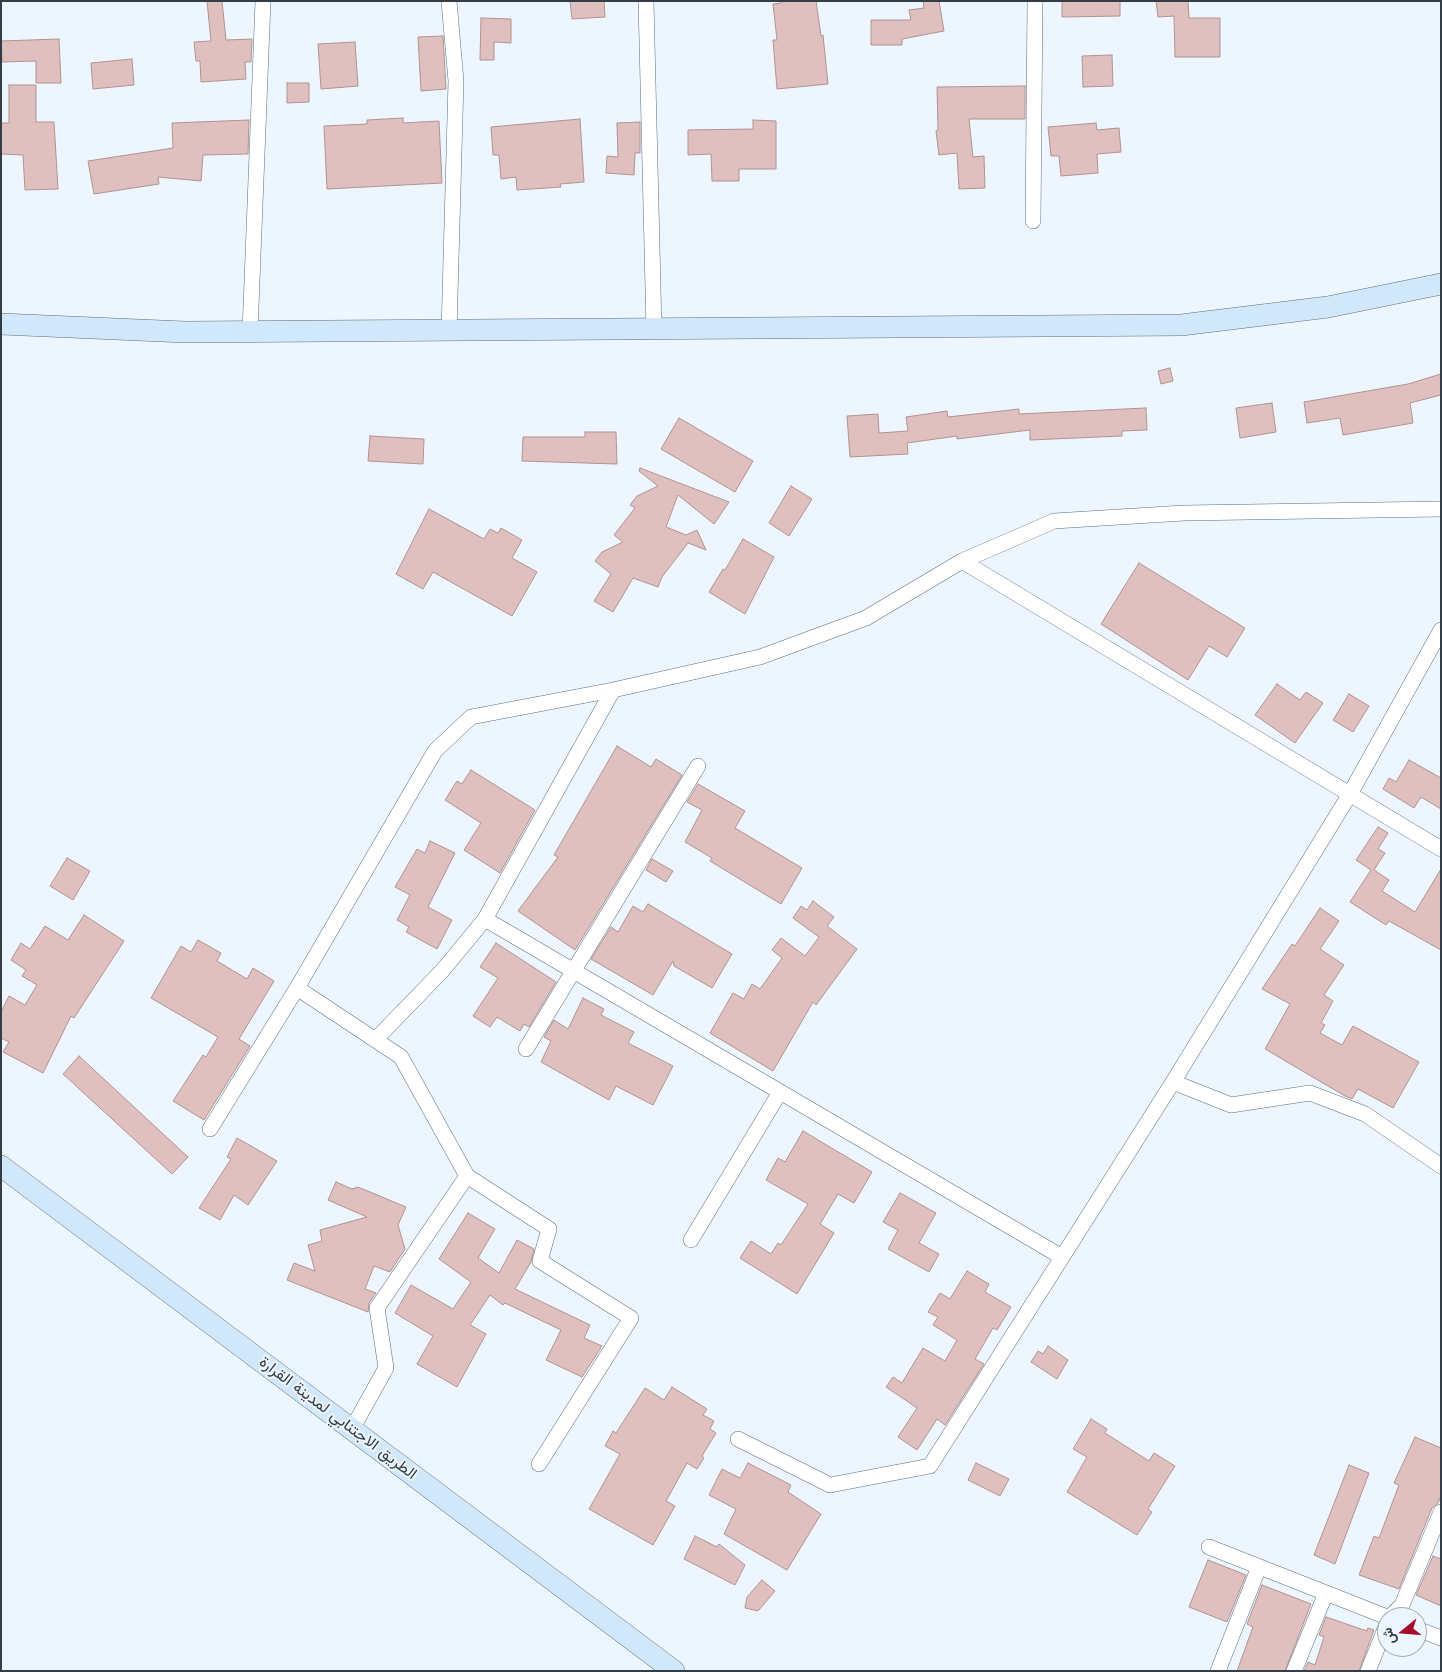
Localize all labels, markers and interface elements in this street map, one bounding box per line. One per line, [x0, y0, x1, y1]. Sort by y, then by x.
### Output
street label: الطريق الاجتنابي لمدينة القرارة [255, 1352, 421, 1484]
north arrow [1377, 1607, 1427, 1657]
text: ش [1379, 1626, 1399, 1646]

